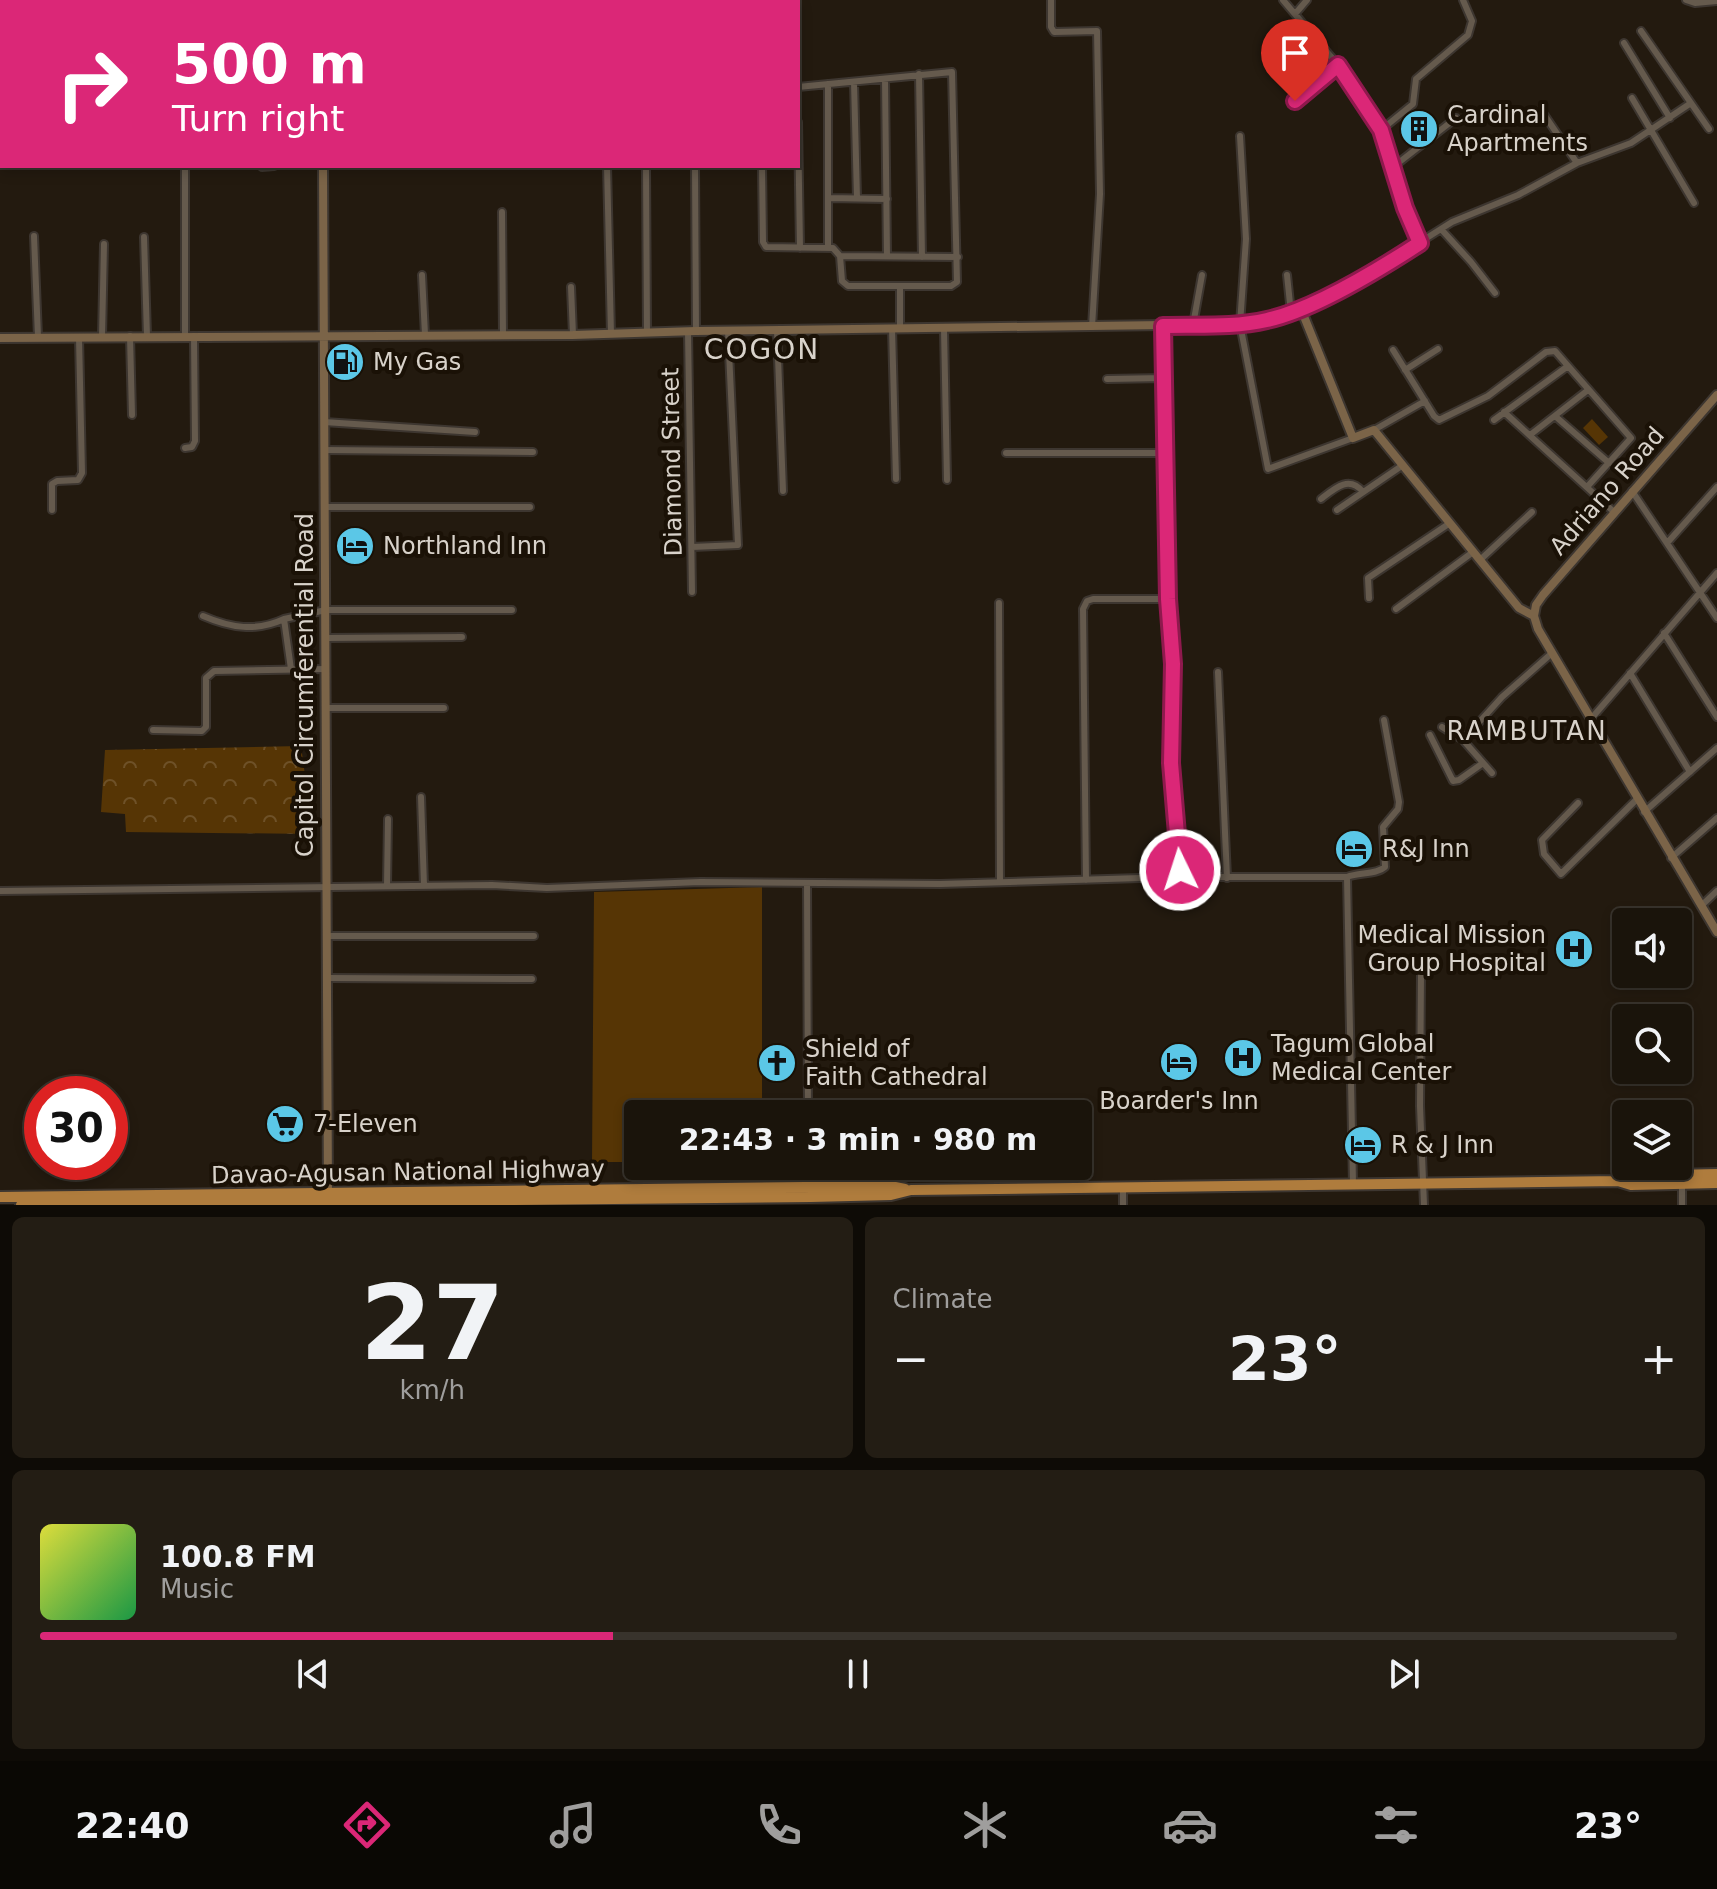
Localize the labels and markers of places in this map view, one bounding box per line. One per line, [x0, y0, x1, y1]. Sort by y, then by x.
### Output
pin [1261, 19, 1329, 101]
place label: Cardinal Apartments [1447, 101, 1588, 157]
building icon: Cardinal Apartments [1398, 108, 1440, 150]
fuel station icon: My Gas [324, 341, 366, 383]
place label: My Gas [373, 348, 461, 376]
hotel icon: Northland Inn [334, 525, 376, 567]
place label: Northland Inn [383, 532, 547, 560]
hotel icon: R&J Inn [1333, 828, 1375, 870]
place label: R&J Inn [1382, 835, 1470, 863]
place label: Medical Mission Group Hospital [1357, 921, 1546, 977]
hospital icon: Medical Mission Group Hospital [1553, 928, 1595, 970]
place label: Tagum Global Medical Center [1270, 1030, 1451, 1086]
place label: Shield of Faith Cathedral [805, 1035, 988, 1091]
hospital icon: Tagum Global Medical Center [1222, 1037, 1264, 1079]
hotel icon: Boarder's Inn [1158, 1041, 1200, 1083]
church icon: Shield of Faith Cathedral [756, 1042, 798, 1084]
place label: Boarder's Inn [1099, 1087, 1259, 1115]
supermarket icon: 7-Eleven [264, 1103, 306, 1145]
place label: 7-Eleven [313, 1110, 418, 1138]
hotel icon: R & J Inn [1342, 1124, 1384, 1166]
place label: R & J Inn [1391, 1131, 1494, 1159]

